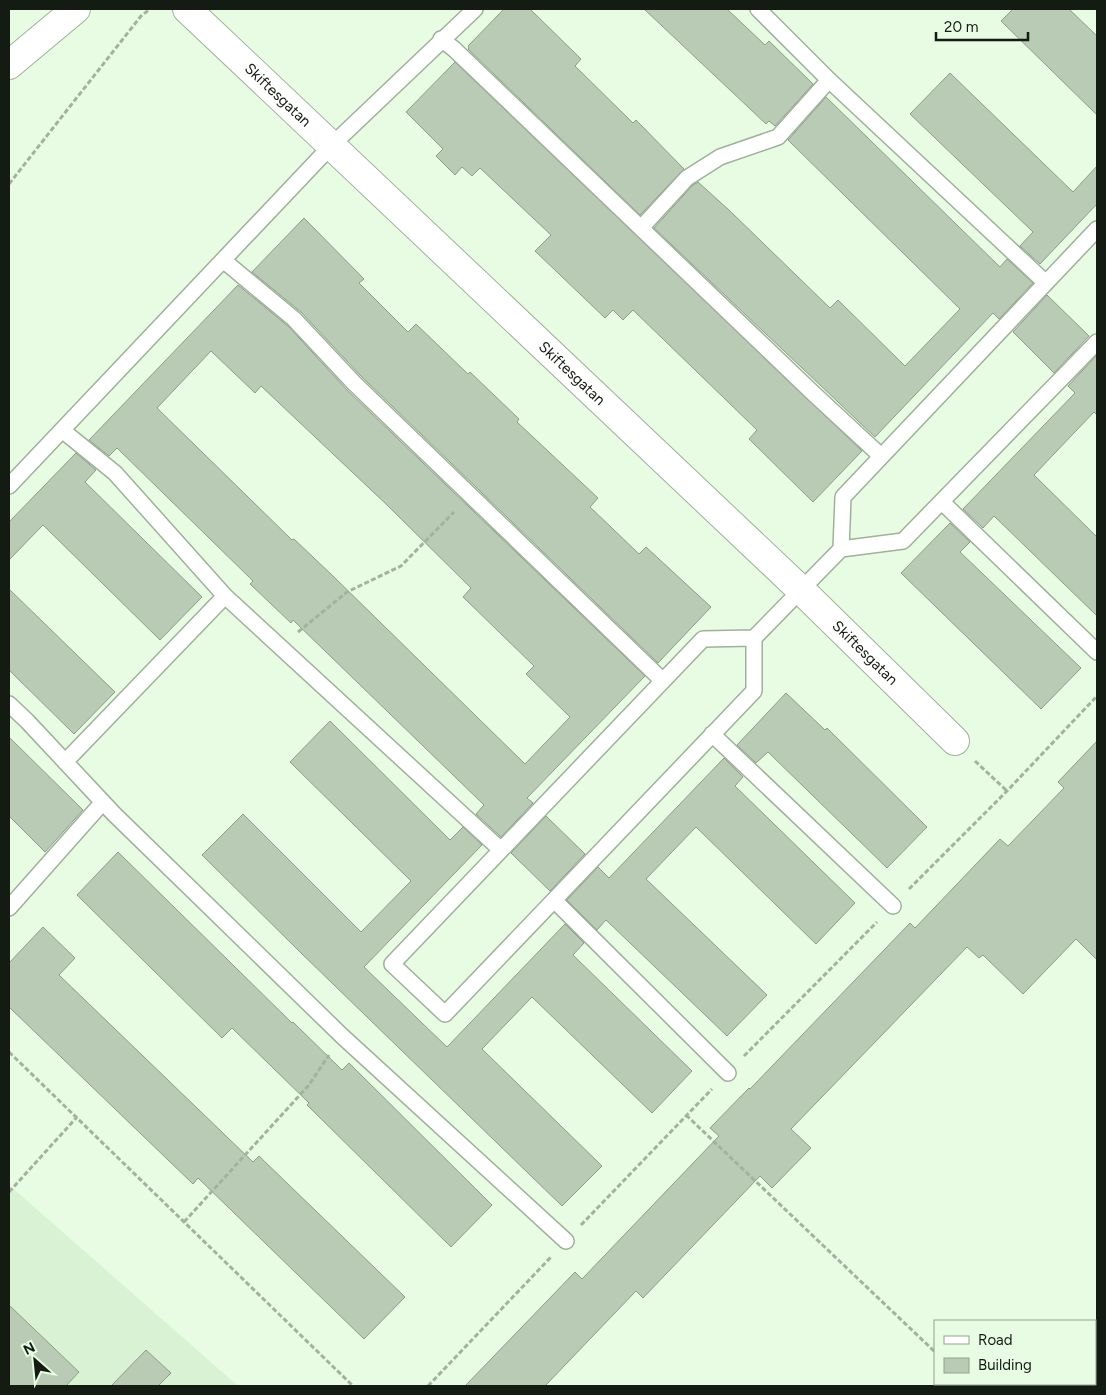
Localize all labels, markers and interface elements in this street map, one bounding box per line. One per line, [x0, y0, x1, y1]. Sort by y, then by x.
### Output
scale bar [936, 10, 1028, 42]
text: 20 m [944, 18, 978, 36]
street label: Skiftesgatan [241, 59, 315, 130]
street label: Skiftesgatan [535, 338, 609, 409]
street label: Skiftesgatan [829, 617, 902, 689]
legend [934, 1320, 1096, 1385]
text: Road [978, 1331, 1013, 1349]
north arrow [10, 1335, 60, 1385]
text: N [21, 1339, 38, 1359]
text: Building [978, 1356, 1032, 1374]

